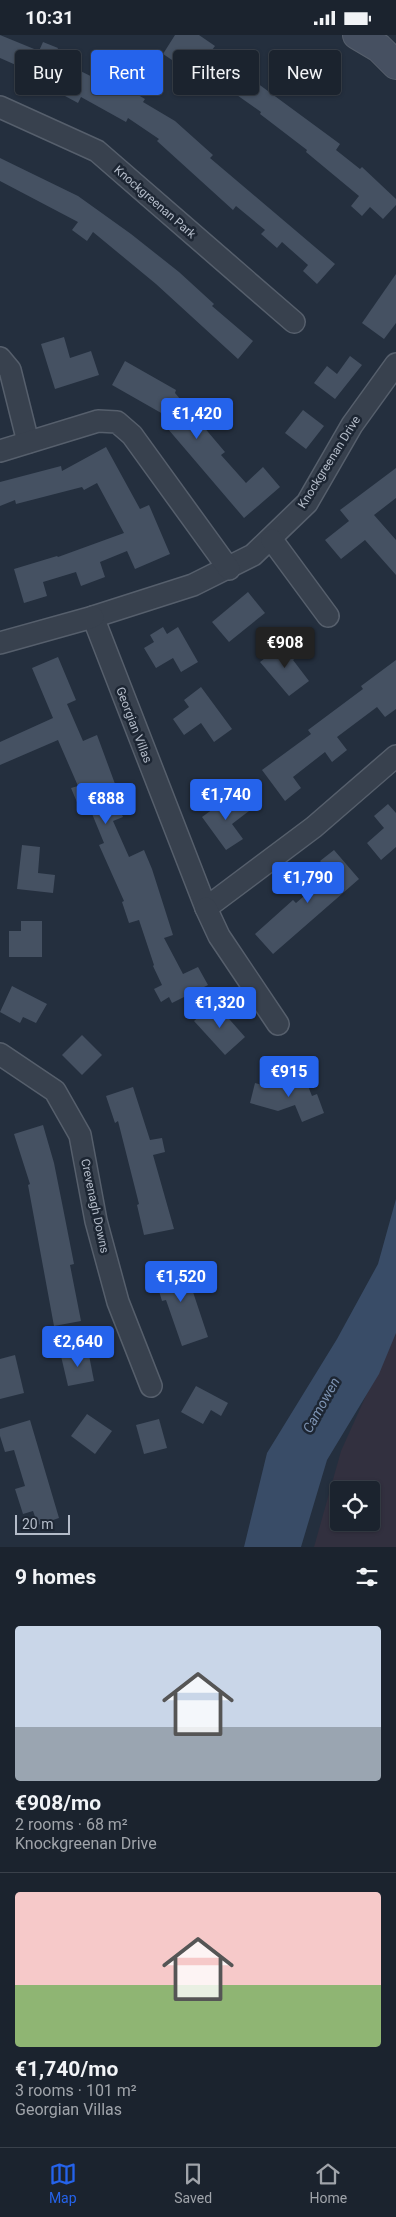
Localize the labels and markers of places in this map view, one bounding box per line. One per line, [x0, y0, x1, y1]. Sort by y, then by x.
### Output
pin: €1,420 [156, 397, 238, 440]
pin: €908 [255, 627, 315, 669]
pin: €1,740 [185, 779, 267, 821]
pin: €888 [76, 783, 136, 825]
pin: €1,790 [267, 861, 349, 904]
pin: €1,320 [179, 987, 261, 1029]
pin: €915 [259, 1055, 319, 1098]
pin: €1,520 [140, 1261, 222, 1303]
pin: €2,640 [37, 1325, 119, 1368]

